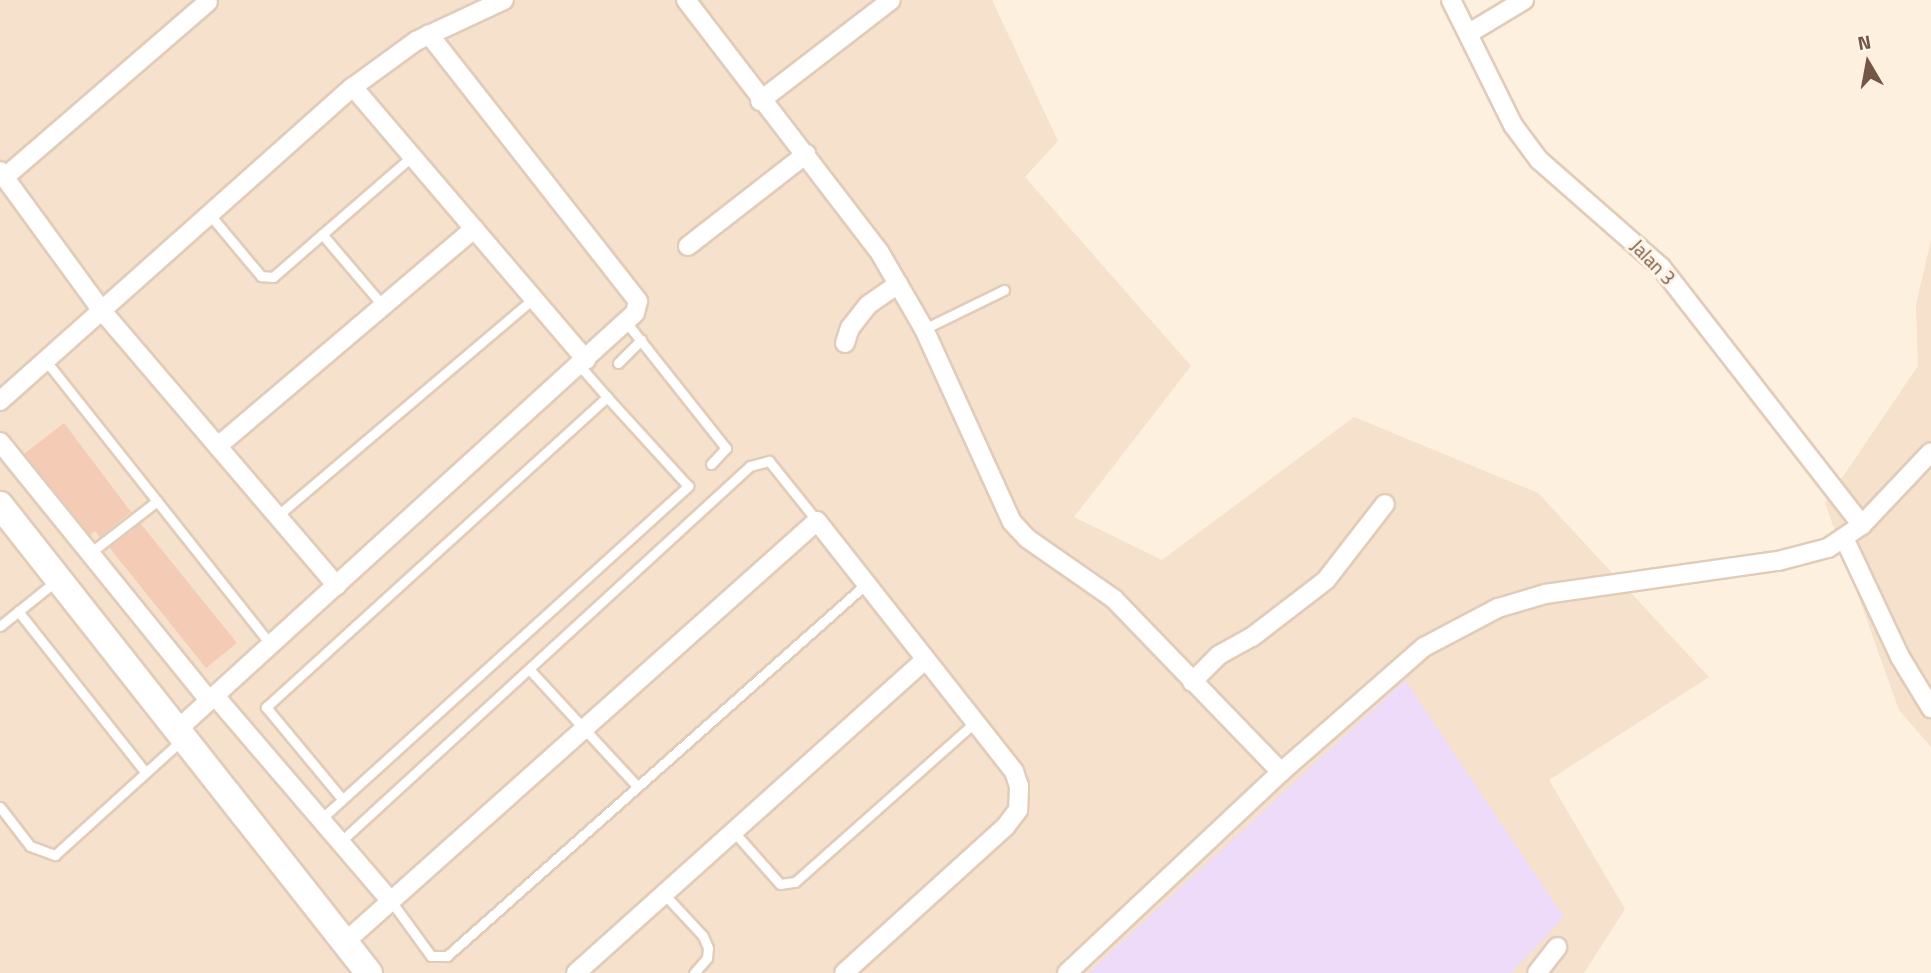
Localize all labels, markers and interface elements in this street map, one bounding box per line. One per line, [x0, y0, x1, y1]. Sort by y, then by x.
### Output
text: N [1855, 26, 1873, 57]
north arrow [1833, 28, 1903, 98]
street label: Jalan 3 [1626, 235, 1680, 289]

